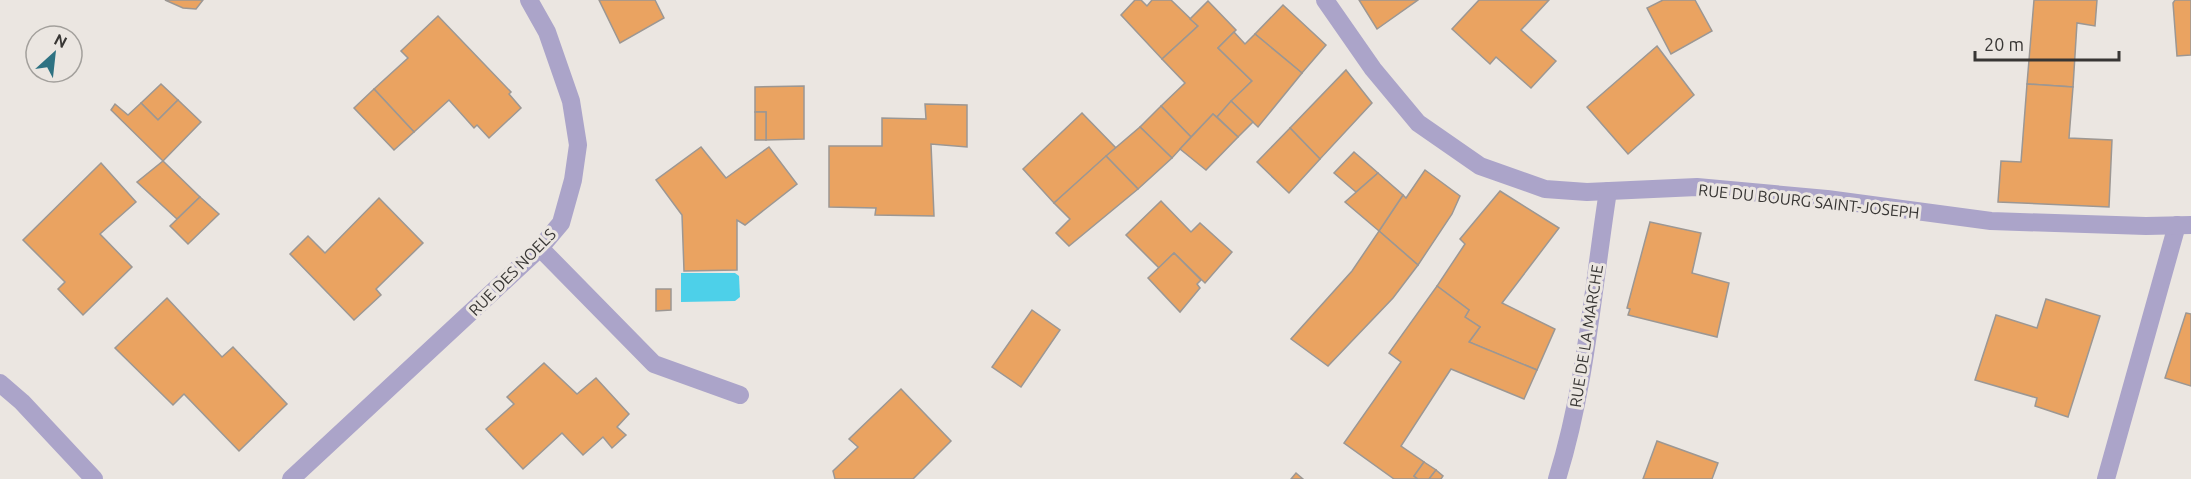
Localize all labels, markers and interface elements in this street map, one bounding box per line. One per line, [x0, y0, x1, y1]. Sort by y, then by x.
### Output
north arrow [24, 24, 84, 84]
scale bar [1975, 24, 2119, 62]
text: N [51, 30, 70, 51]
text: 20 m [1984, 34, 2024, 54]
street label: RUE DU BOURG SAINT-JOSEPH [1697, 180, 1921, 222]
street label: RUE DES NOELS [465, 225, 559, 319]
street label: RUE DE LA MARCHE [1566, 263, 1606, 409]

